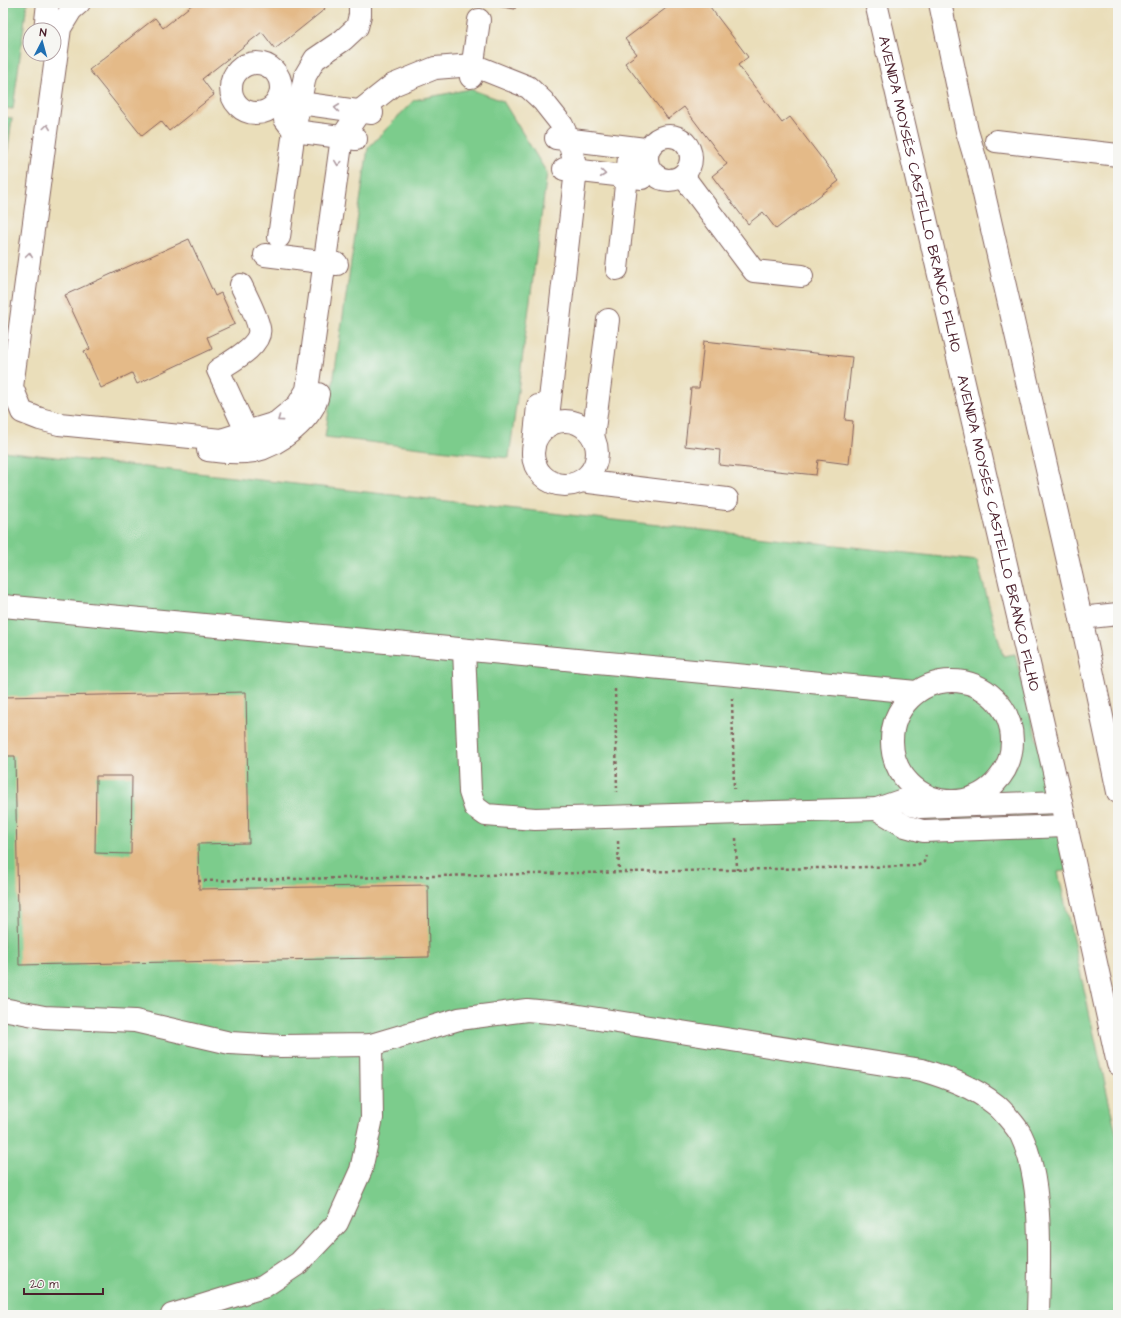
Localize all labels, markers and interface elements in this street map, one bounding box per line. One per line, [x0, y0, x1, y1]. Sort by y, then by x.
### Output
north arrow [22, 22, 62, 62]
text: N [39, 25, 47, 40]
street label: AVENIDA MOYSÉS CASTELLO BRANCO FILHO [873, 34, 966, 354]
one-way arrow [334, 104, 340, 113]
one-way arrow [42, 124, 51, 130]
one-way arrow [334, 160, 343, 166]
one-way arrow [600, 169, 606, 178]
one-way arrow [24, 252, 33, 258]
street label: AVENIDA MOYSÉS CASTELLO BRANCO FILHO [951, 373, 1045, 693]
one-way arrow [277, 415, 284, 422]
scale bar [24, 1270, 103, 1296]
text: 20 m [30, 1276, 59, 1293]

